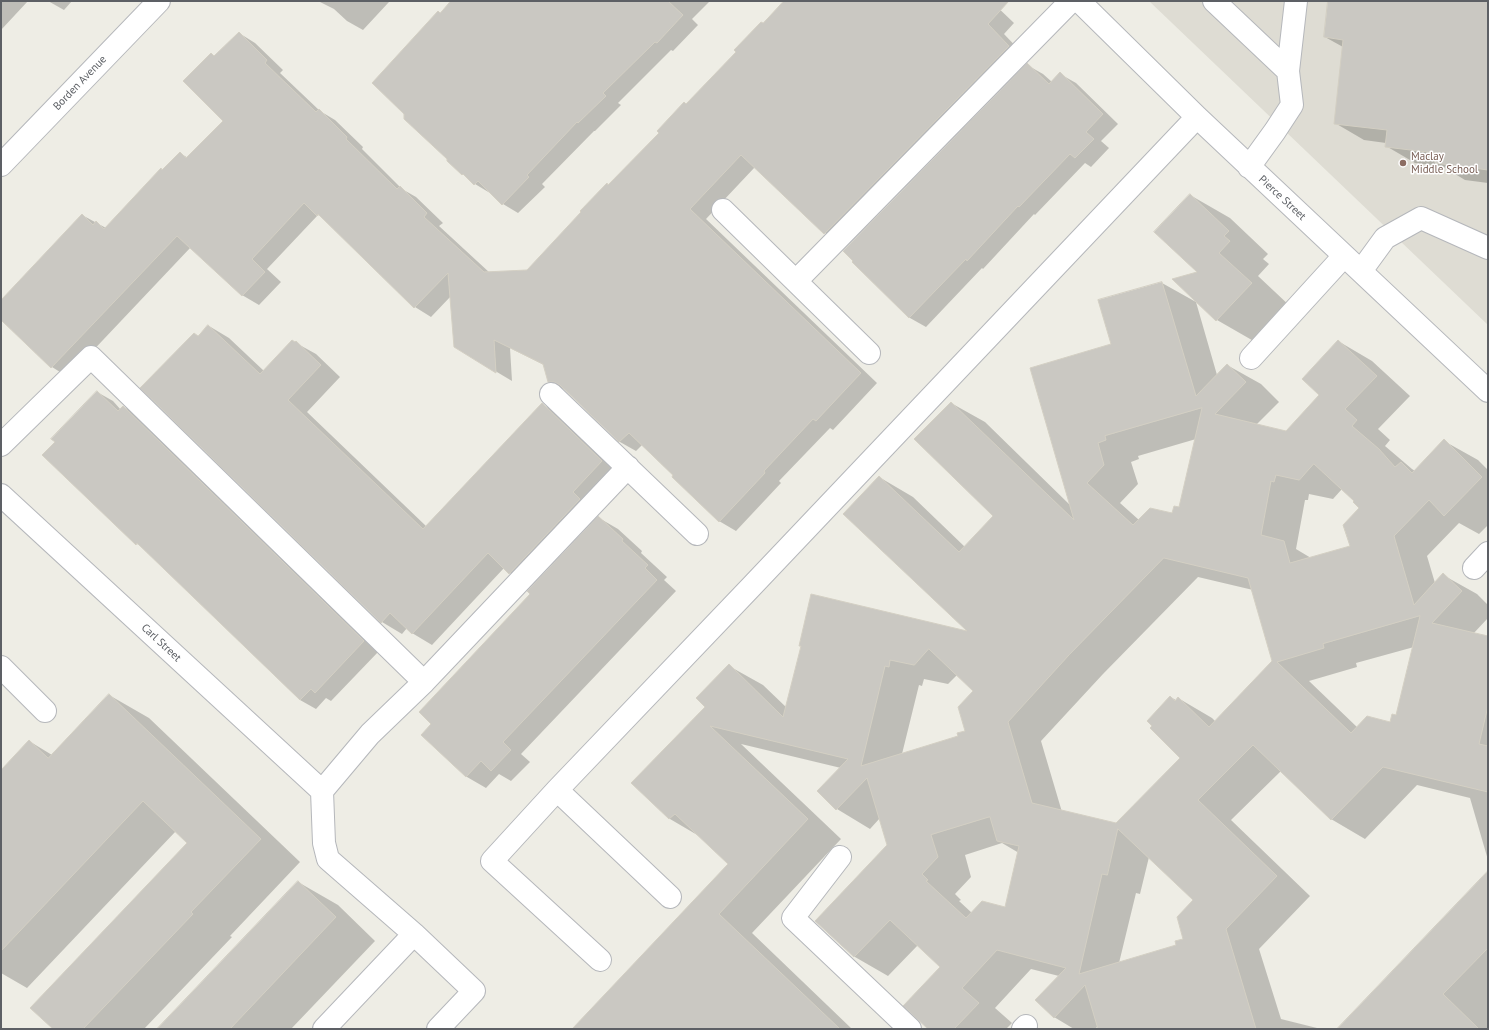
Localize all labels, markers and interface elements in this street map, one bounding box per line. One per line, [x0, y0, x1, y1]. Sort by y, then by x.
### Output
street label: Borden Avenue [51, 53, 109, 113]
place label: Maclay Middle School [1411, 150, 1478, 176]
marker: Maclay Middle School [1398, 158, 1408, 168]
street label: Pierce Street [1256, 173, 1308, 223]
street label: Carl Street [138, 621, 184, 665]

